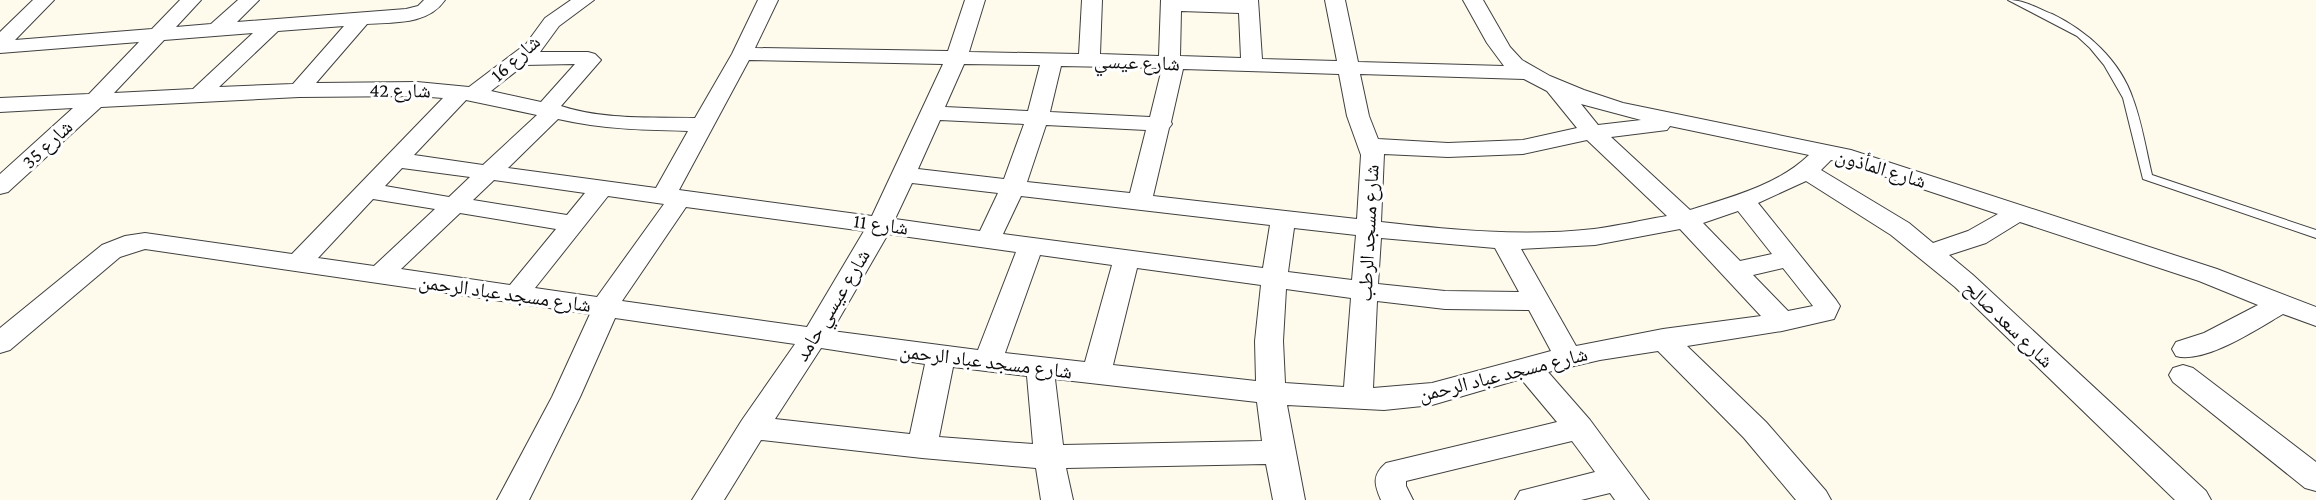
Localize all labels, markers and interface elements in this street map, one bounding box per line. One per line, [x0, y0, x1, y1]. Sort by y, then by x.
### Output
street label: شارع 16 [486, 30, 545, 87]
street label: شارع عيسي [1093, 50, 1180, 80]
street label: شارع 42 [369, 78, 431, 104]
street label: شارع 35 [17, 115, 78, 174]
street label: شارع المأذون [1833, 143, 1929, 194]
street label: شارع مسجد الرطب [1353, 164, 1385, 302]
street label: شارع 11 [852, 209, 910, 241]
street label: شارع عيسي حامد [790, 245, 878, 367]
street label: شارع مسجد عباد الرحمن [417, 270, 592, 318]
street label: شارع سعد صالح [1959, 276, 2058, 373]
street label: شارع مسجد عباد الرحمن [898, 340, 1073, 384]
street label: شارع مسجد عباد الرحمن [1416, 342, 1590, 408]

